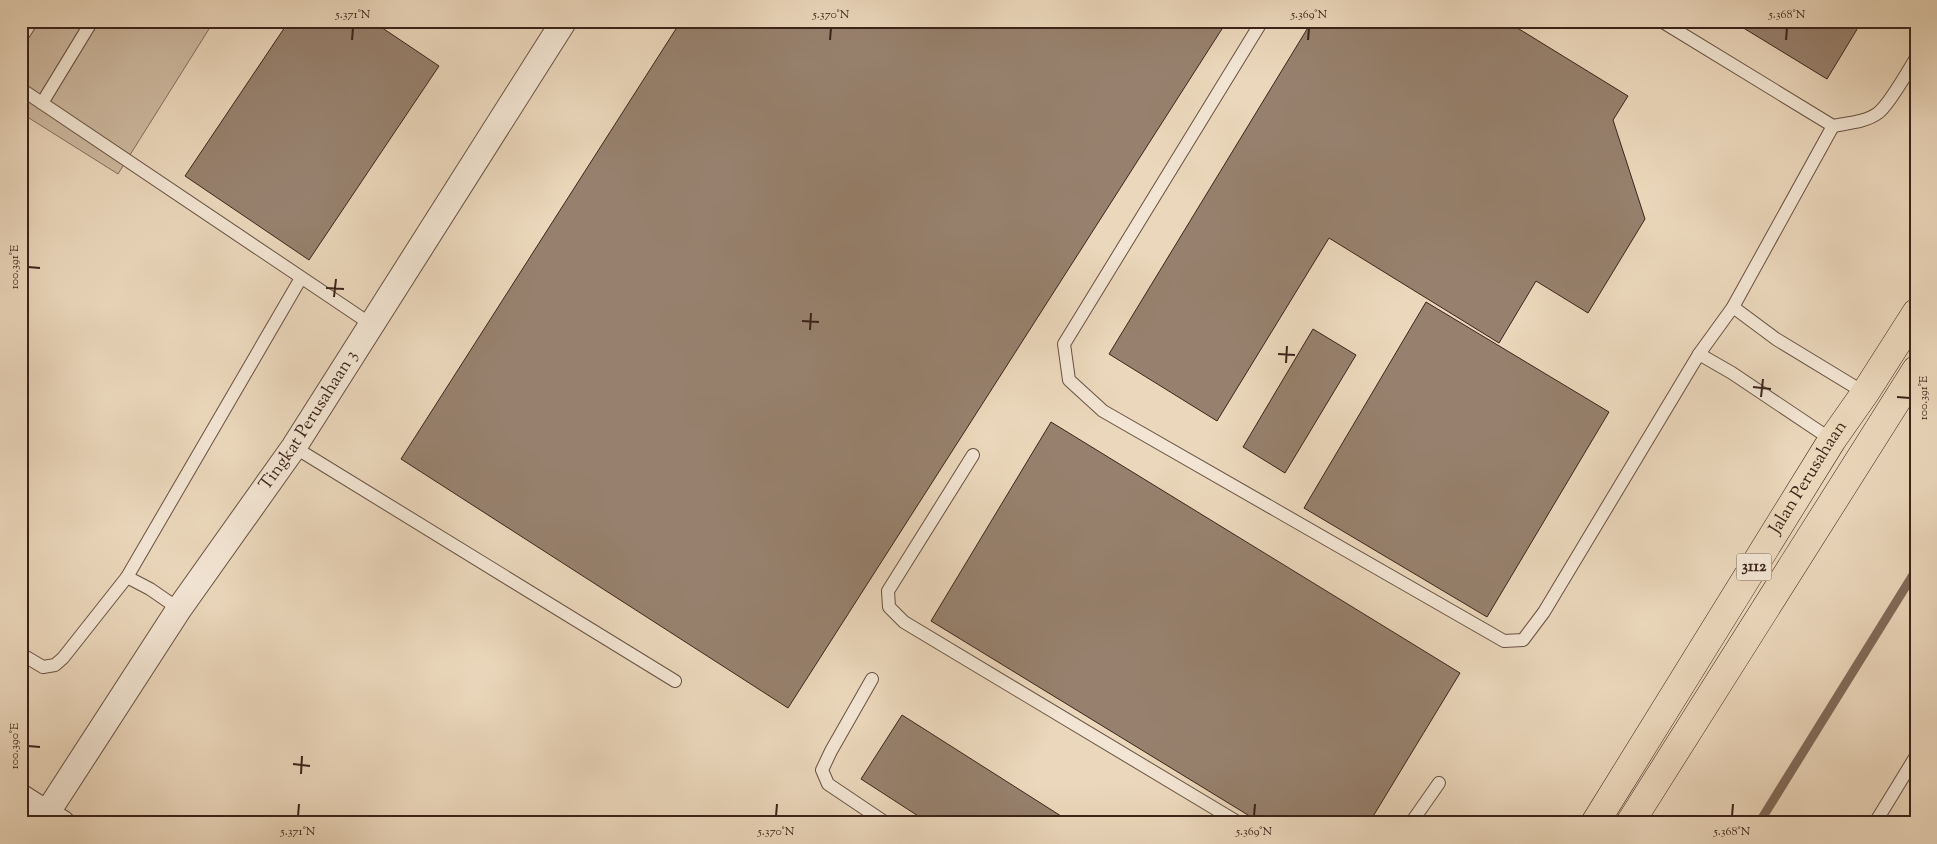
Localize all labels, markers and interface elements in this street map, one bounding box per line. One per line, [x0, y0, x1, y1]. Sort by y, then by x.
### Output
text: 5.371°N [335, 6, 371, 24]
text: 5.370°N [812, 6, 850, 24]
text: 5.369°N [1290, 6, 1327, 24]
text: 5.368°N [1768, 6, 1806, 24]
text: 100.391°E [6, 244, 24, 289]
street label: Tingkat Perusahaan 3 [254, 345, 365, 496]
text: 100.391°E [1915, 375, 1933, 420]
street label: Jalan Perusahaan [1763, 416, 1855, 541]
road number: 3112 [1736, 554, 1772, 580]
text: 100.390°E [6, 722, 24, 769]
text: 5.371°N [280, 823, 316, 841]
text: 5.370°N [757, 823, 795, 841]
text: 5.369°N [1235, 823, 1272, 841]
text: 5.368°N [1713, 823, 1751, 841]

